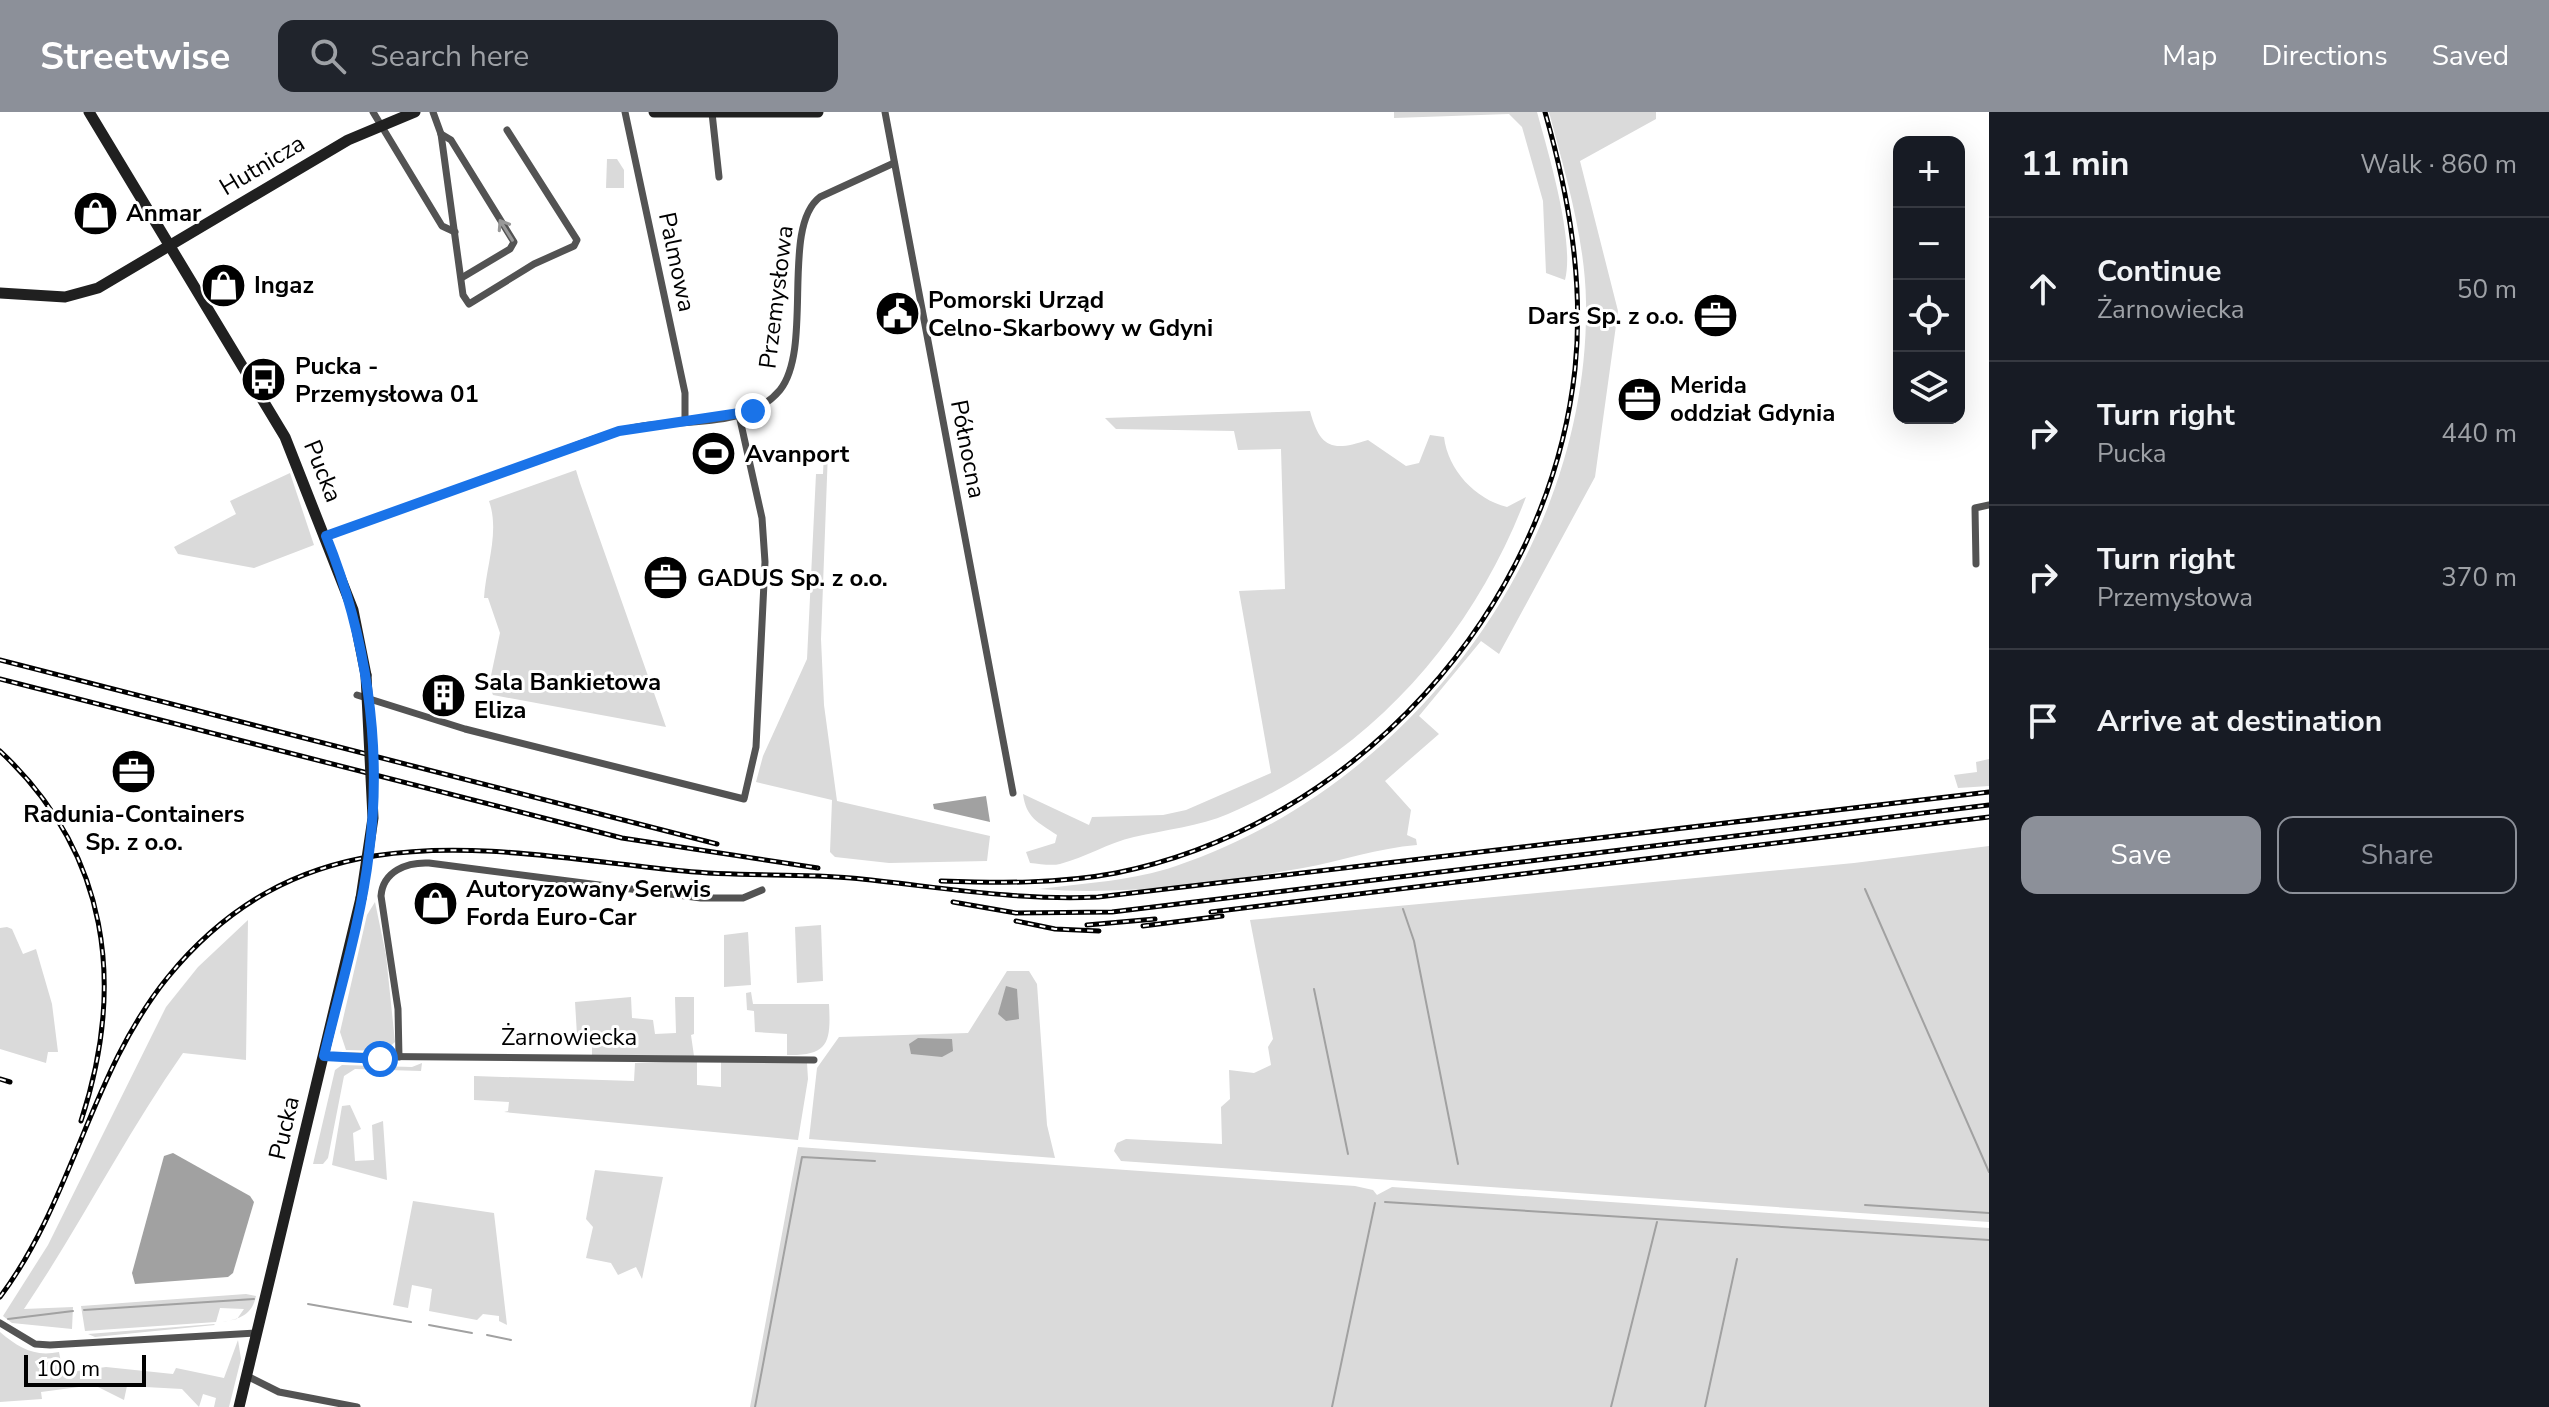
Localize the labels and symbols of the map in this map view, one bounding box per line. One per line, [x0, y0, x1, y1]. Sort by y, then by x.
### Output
street label: Hutnicza [213, 127, 311, 203]
shop icon: Anmar [71, 189, 119, 237]
place label: Anmar [126, 197, 202, 229]
street label: Palmowa [651, 209, 703, 315]
one-way arrow [498, 219, 514, 241]
street label: Przemysłowa [751, 224, 801, 370]
shop icon: Ingaz [199, 261, 247, 309]
place label: Ingaz [254, 269, 314, 301]
place label: Pomorski Urząd Celno-Skarbowy w Gdyni [928, 284, 1213, 344]
public building icon: Pomorski Urząd Celno-Skarbowy w Gdyni [873, 290, 921, 338]
office icon: Dars Sp. z o.o. [1691, 292, 1739, 340]
place label: Dars Sp. z o.o. [1527, 300, 1684, 332]
place label: Pucka - Przemysłowa 01 [295, 350, 479, 410]
bus stop icon: Pucka - Przemysłowa 01 [240, 356, 288, 404]
place label: Merida oddział Gdynia [1670, 369, 1835, 429]
office icon: Merida oddział Gdynia [1615, 375, 1663, 423]
route end [735, 393, 771, 429]
street label: Północna [943, 397, 993, 501]
sports icon: Avanport [690, 430, 738, 478]
street label: Pucka [296, 435, 350, 507]
place label: Avanport [745, 438, 850, 470]
office icon: GADUS Sp. z o.o. [642, 554, 690, 602]
place label: GADUS Sp. z o.o. [697, 562, 888, 594]
place label: Sala Bankietowa Eliza [474, 666, 661, 726]
building icon: Sala Bankietowa Eliza [419, 672, 467, 720]
office icon: Radunia-Containers Sp. z o.o. [110, 748, 158, 796]
place label: Radunia-Containers Sp. z o.o. [23, 798, 245, 858]
place label: Autoryzowany Serwis Forda Euro-Car [466, 873, 711, 933]
shop icon: Autoryzowany Serwis Forda Euro-Car [411, 879, 459, 927]
street label: Żarnowiecka [501, 1021, 637, 1053]
route start [362, 1041, 398, 1077]
street label: Pucka [261, 1093, 307, 1163]
scale bar [24, 1351, 146, 1387]

